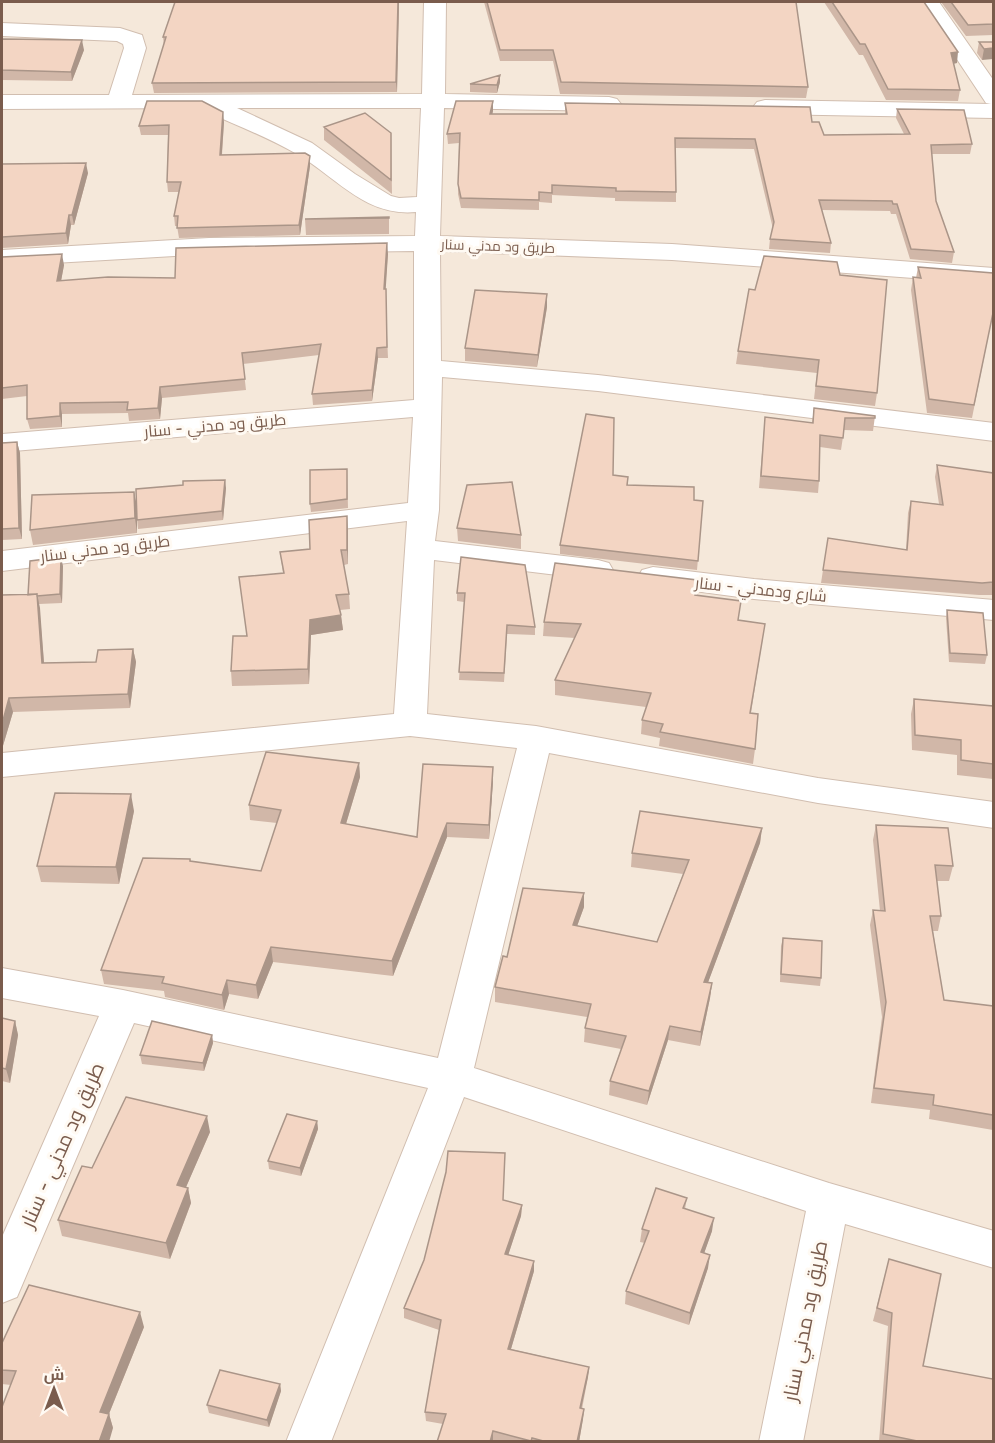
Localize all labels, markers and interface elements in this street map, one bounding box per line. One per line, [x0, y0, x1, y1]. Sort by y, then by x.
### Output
street label: طريق ود مدني سنار [439, 235, 555, 260]
street label: طريق ود مدني - سنار [142, 409, 287, 445]
street label: طريق ود مدني سنار [38, 530, 172, 570]
street label: شارع ودمدني - سنار [693, 572, 828, 610]
street label: طريق ود مدني - سنار [14, 1059, 113, 1234]
street label: طريق ود مدني سنار [777, 1239, 836, 1405]
north arrow [24, 1359, 84, 1419]
text: ش [44, 1364, 64, 1384]

